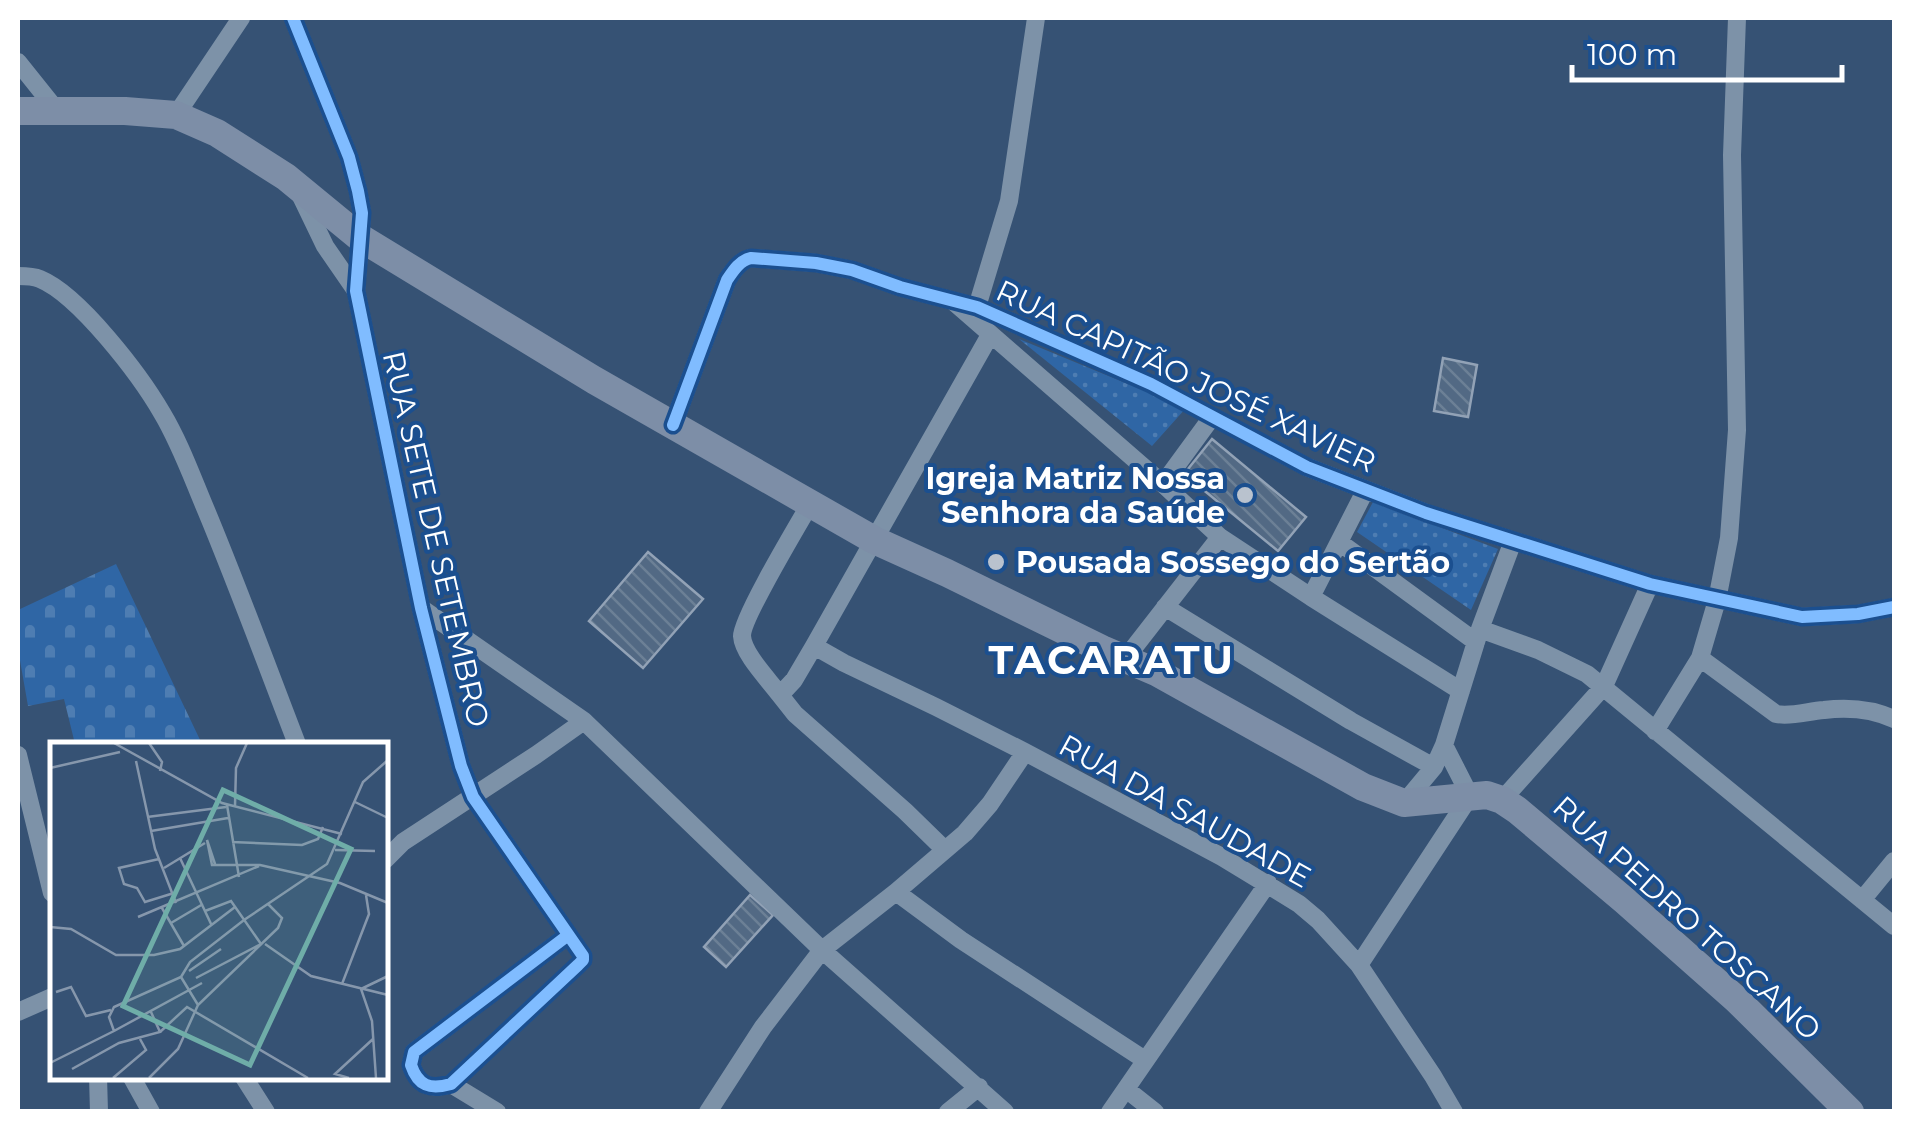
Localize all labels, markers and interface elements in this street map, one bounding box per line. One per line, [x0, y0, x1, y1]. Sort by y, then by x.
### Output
scale bar [1572, 20, 1842, 82]
text: 100 m [1587, 36, 1677, 73]
street label: RUA CAPITÃO JOSÉ XAVIER [990, 272, 1382, 480]
street label: RUA SETE DE SETEMBRO [375, 347, 497, 731]
place label: Igreja Matriz Nossa Senhora da Saúde [925, 460, 1225, 531]
marker: Igreja Matriz Nossa Senhora da Saúde [1234, 484, 1256, 506]
place label: Pousada Sossego do Sertão [1016, 544, 1450, 581]
marker: Pousada Sossego do Sertão [985, 551, 1007, 573]
district label: TACARATU [989, 635, 1235, 684]
street label: RUA DA SAUDADE [1053, 726, 1317, 896]
inset map [50, 742, 388, 1079]
street label: RUA PEDRO TOSCANO [1545, 788, 1829, 1048]

